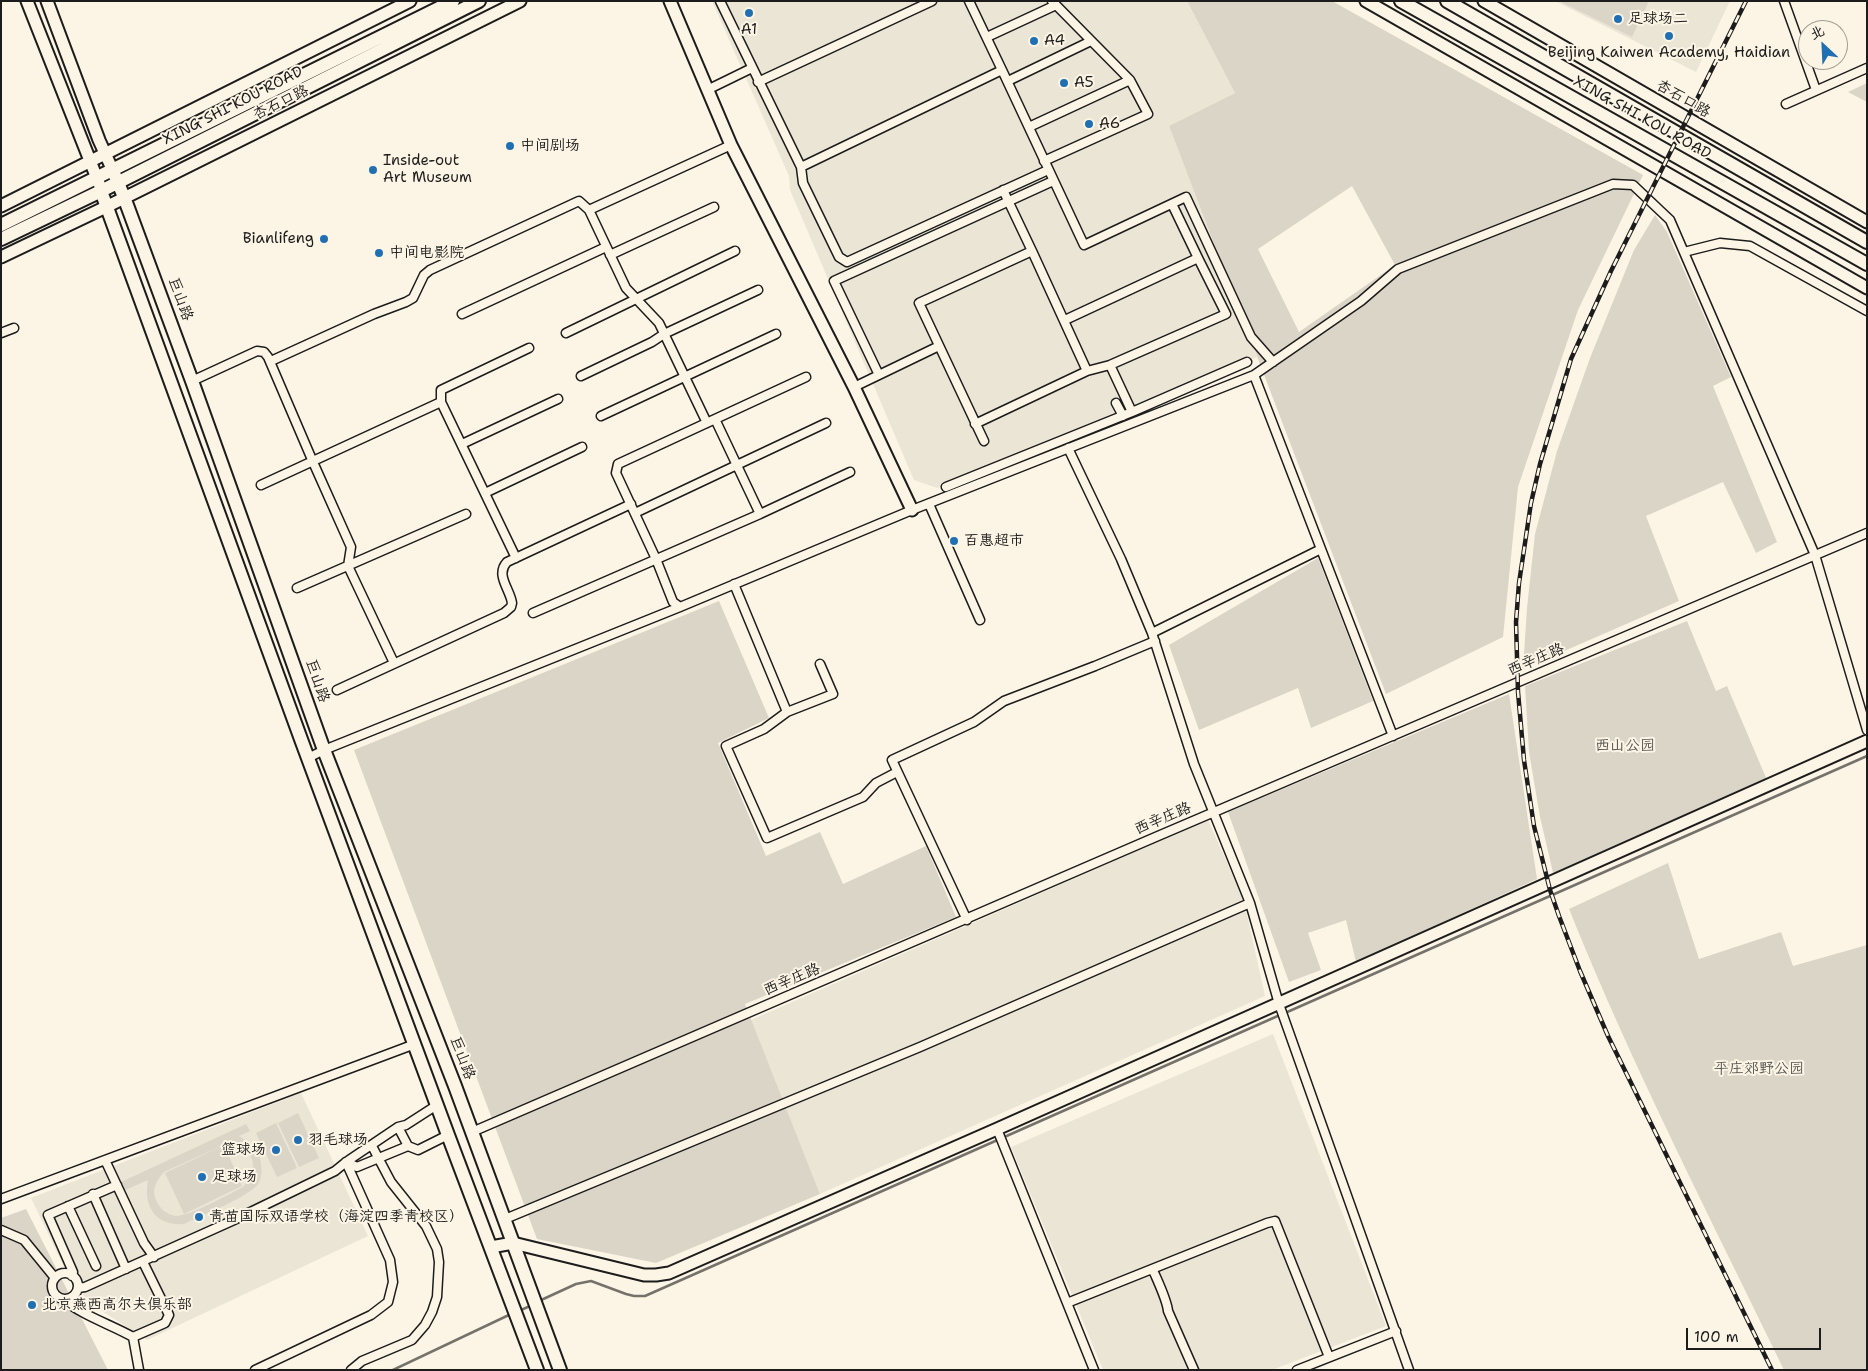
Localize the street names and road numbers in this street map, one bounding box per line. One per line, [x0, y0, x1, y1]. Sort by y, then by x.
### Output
street label: XING SHI KOU ROAD [160, 63, 306, 149]
street label: XING SHI KOU ROAD [1570, 73, 1714, 163]
street label: 杏石口路 [1653, 76, 1713, 122]
street label: 杏石口路 [250, 82, 312, 124]
street label: 巨山路 [164, 275, 196, 323]
street label: 西辛庄路 [1505, 640, 1567, 680]
street label: 巨山路 [301, 657, 333, 705]
street label: 西辛庄路 [1132, 799, 1194, 839]
street label: 西辛庄路 [761, 960, 823, 1000]
street label: 巨山路 [446, 1034, 478, 1082]

